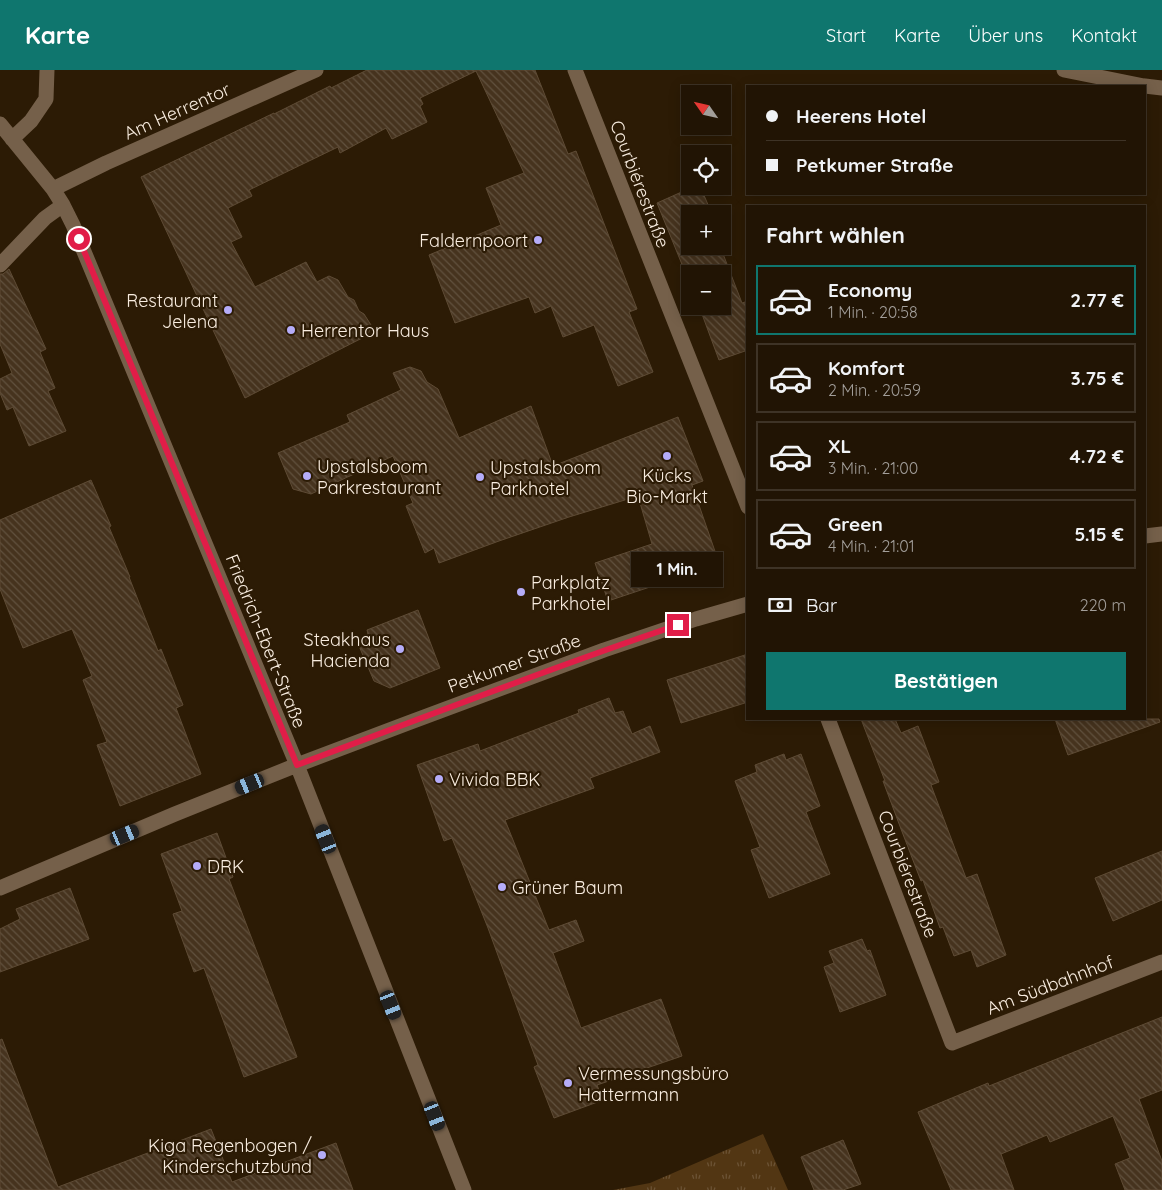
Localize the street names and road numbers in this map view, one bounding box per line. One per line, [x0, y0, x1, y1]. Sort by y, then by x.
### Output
street label: Am Herrentor [120, 77, 234, 145]
street label: Courbiérestraße [605, 117, 675, 251]
street label: Friedrich-Ebert-Straße [221, 551, 311, 731]
street label: Petkumer Straße [444, 628, 584, 698]
street label: Courbiérestraße [873, 807, 943, 941]
street label: Am Südbahnhof [983, 950, 1117, 1020]

